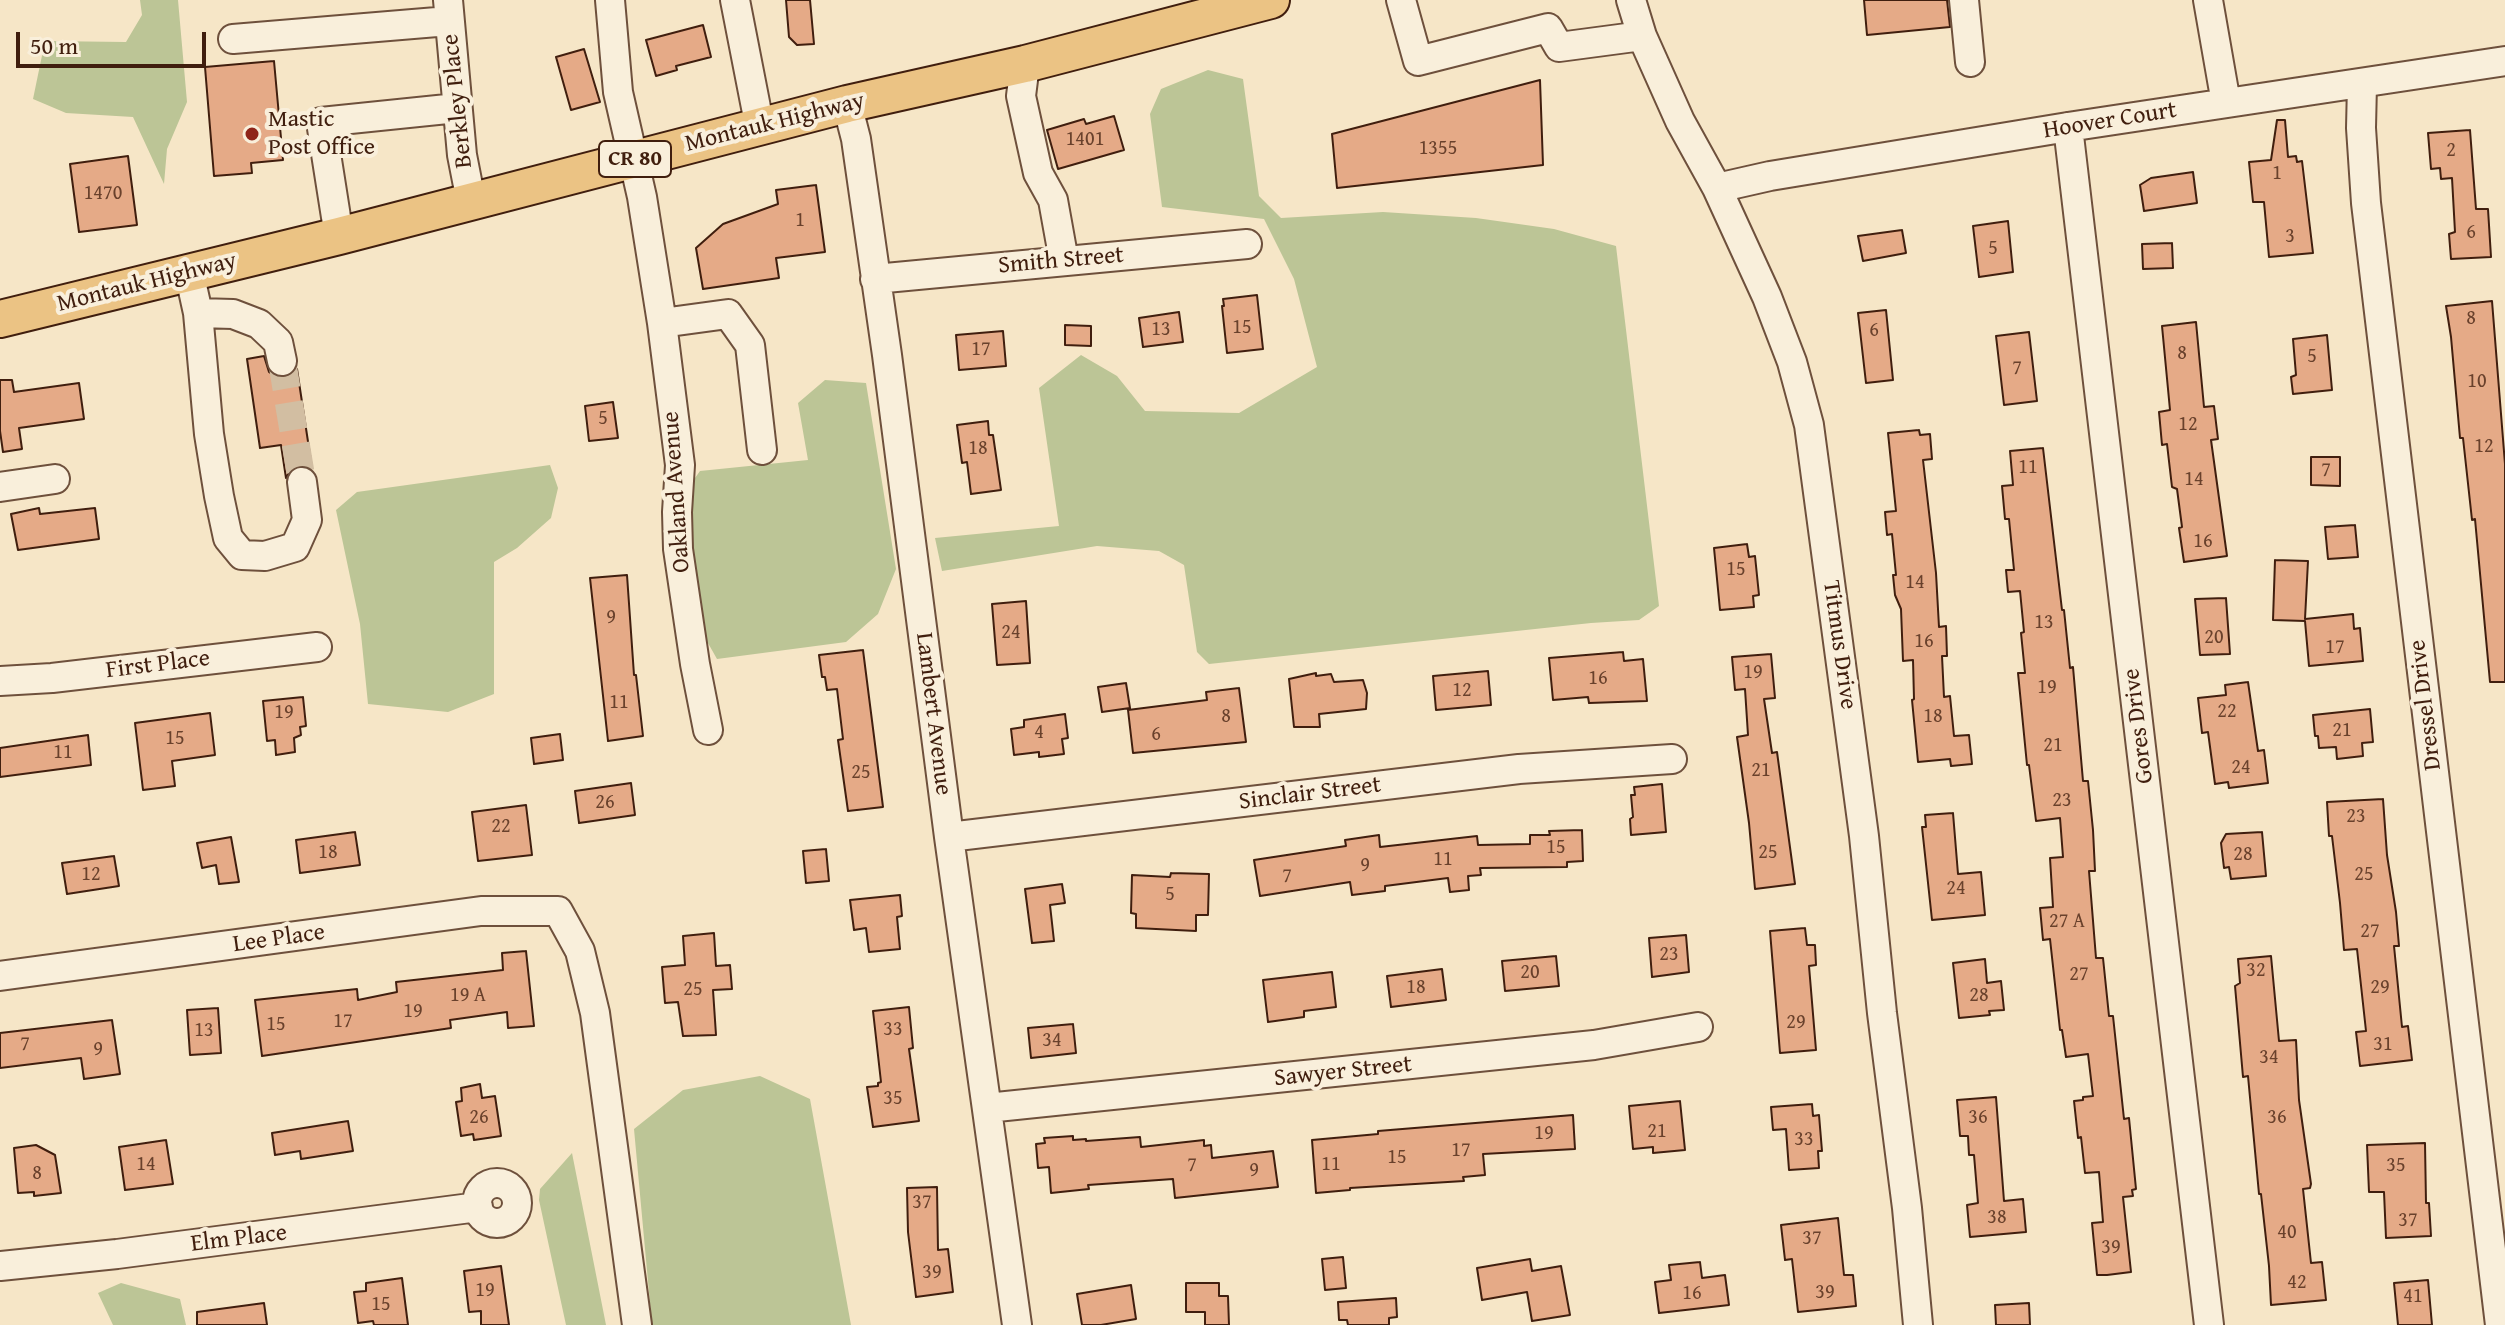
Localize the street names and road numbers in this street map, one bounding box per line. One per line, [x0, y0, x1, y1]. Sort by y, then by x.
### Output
street label: Berkley Place [437, 32, 479, 170]
street label: Montauk Highway [682, 87, 868, 159]
street label: Hoover Court [2041, 96, 2179, 146]
road number: CR 80 [599, 141, 671, 177]
street label: Smith Street [997, 241, 1125, 281]
street label: Montauk Highway [54, 247, 240, 319]
street label: Oakland Avenue [657, 410, 697, 574]
street label: Titmus Drive [1816, 579, 1862, 711]
street label: Lambert Avenue [909, 631, 957, 797]
street label: Dressel Drive [2404, 638, 2448, 772]
street label: First Place [104, 644, 212, 686]
street label: Gores Drive [2118, 667, 2160, 785]
street label: Sinclair Street [1237, 771, 1383, 817]
street label: Lee Place [231, 918, 327, 960]
street label: Sawyer Street [1273, 1050, 1413, 1094]
street label: Elm Place [189, 1219, 289, 1259]

